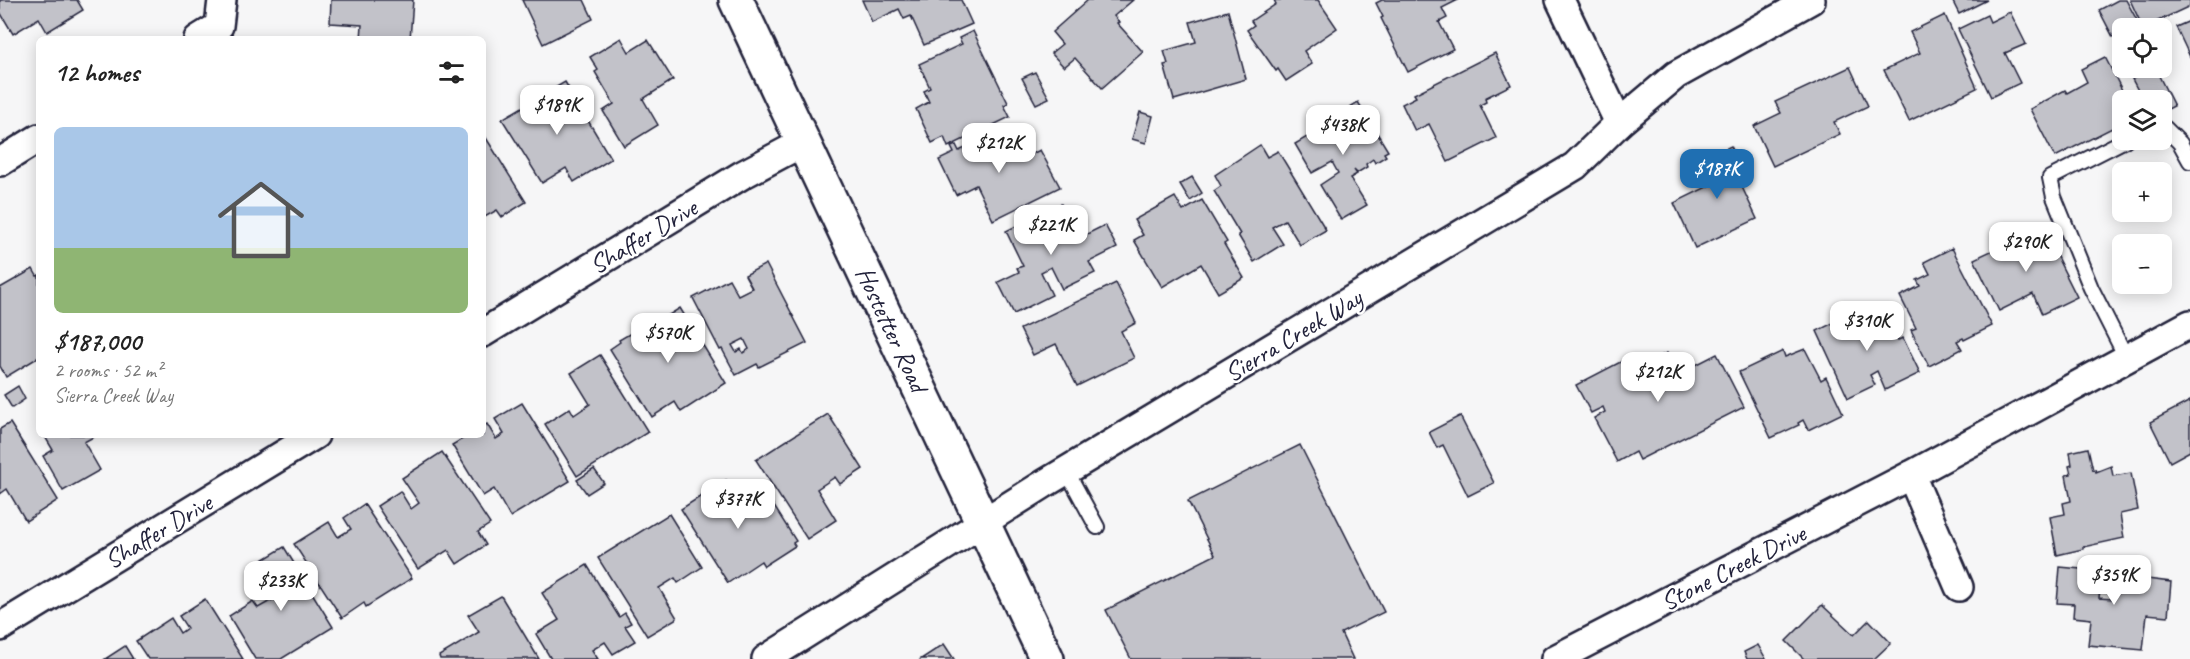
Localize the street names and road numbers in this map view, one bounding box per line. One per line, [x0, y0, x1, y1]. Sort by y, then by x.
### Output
street label: Shaffer Drive [583, 190, 705, 281]
street label: Hostetter Road [848, 261, 937, 401]
street label: Sierra Creek Way [1218, 280, 1370, 389]
street label: Shaffer Drive [98, 485, 220, 576]
street label: Stone Creek Drive [1655, 516, 1813, 618]

